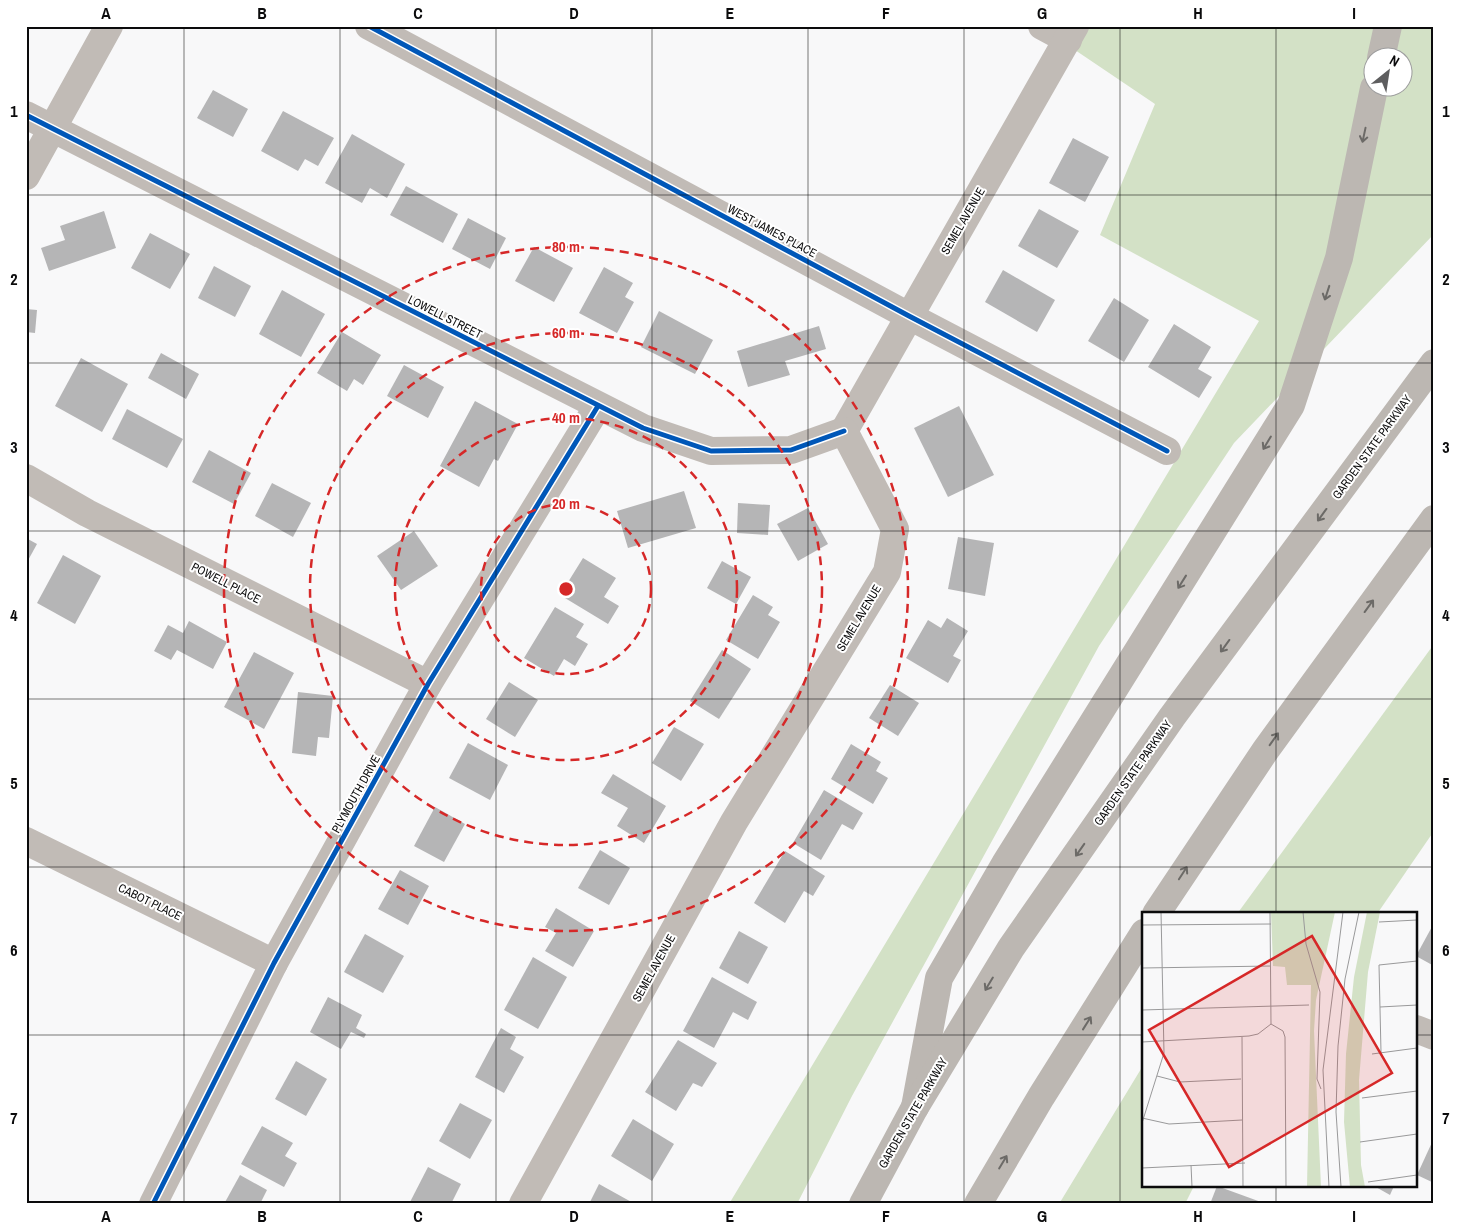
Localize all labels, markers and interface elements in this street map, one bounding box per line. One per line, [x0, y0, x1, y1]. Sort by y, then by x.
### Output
text: A [101, 2, 111, 24]
text: B [257, 2, 267, 24]
text: C [413, 2, 423, 24]
text: D [569, 2, 579, 24]
text: E [726, 2, 735, 24]
text: F [882, 2, 890, 24]
text: G [1037, 2, 1047, 24]
text: H [1193, 2, 1203, 24]
text: I [1352, 2, 1356, 24]
north arrow [1362, 48, 1412, 98]
text: N [1386, 51, 1403, 71]
text: 1 [10, 100, 18, 122]
text: 1 [1442, 100, 1450, 122]
one-way arrow [1359, 127, 1369, 143]
street label: SEMEL AVENUE [937, 185, 989, 257]
street label: WEST JAMES PLACE [725, 201, 819, 261]
text: 80 m [552, 236, 580, 257]
text: 2 [10, 268, 18, 290]
text: 2 [1442, 268, 1450, 290]
one-way arrow [1322, 285, 1331, 301]
street label: LOWELL STREET [405, 291, 485, 343]
text: 60 m [552, 322, 580, 343]
street label: GARDEN STATE PARKWAY [1329, 391, 1416, 502]
text: 40 m [552, 407, 580, 428]
text: 3 [10, 436, 18, 458]
one-way arrow [1262, 436, 1272, 450]
text: 3 [1442, 436, 1450, 458]
text: 20 m [552, 493, 580, 514]
one-way arrow [1316, 508, 1327, 521]
street label: POWELL PLACE [189, 559, 263, 607]
one-way arrow [1177, 574, 1187, 588]
centre of rings [557, 580, 575, 598]
street label: SEMEL AVENUE [833, 582, 885, 654]
one-way arrow [1364, 600, 1374, 614]
text: 4 [10, 604, 18, 626]
text: 4 [1442, 604, 1450, 626]
one-way arrow [1220, 639, 1230, 653]
street label: GARDEN STATE PARKWAY [1091, 717, 1176, 829]
one-way arrow [1269, 732, 1279, 746]
street label: PLYMOUTH DRIVE [328, 752, 384, 836]
text: 5 [10, 772, 18, 794]
text: 5 [1442, 772, 1450, 794]
one-way arrow [1075, 842, 1085, 856]
one-way arrow [1178, 866, 1188, 880]
street label: CABOT PLACE [116, 880, 184, 924]
inset map [1142, 912, 1418, 1188]
street label: SEMEL AVENUE [629, 931, 679, 1005]
text: 6 [10, 939, 18, 961]
text: 6 [1442, 939, 1450, 961]
one-way arrow [984, 977, 994, 991]
one-way arrow [1082, 1016, 1092, 1030]
street label: GARDEN STATE PARKWAY [875, 1054, 951, 1171]
text: 7 [10, 1107, 18, 1129]
text: 7 [1442, 1107, 1450, 1129]
one-way arrow [998, 1155, 1008, 1169]
text: A [101, 1205, 111, 1227]
text: B [257, 1205, 267, 1227]
text: C [413, 1205, 423, 1227]
text: D [569, 1205, 579, 1227]
text: E [726, 1205, 735, 1227]
text: F [882, 1205, 890, 1227]
text: G [1037, 1205, 1047, 1227]
text: H [1193, 1205, 1203, 1227]
text: I [1352, 1205, 1356, 1227]

